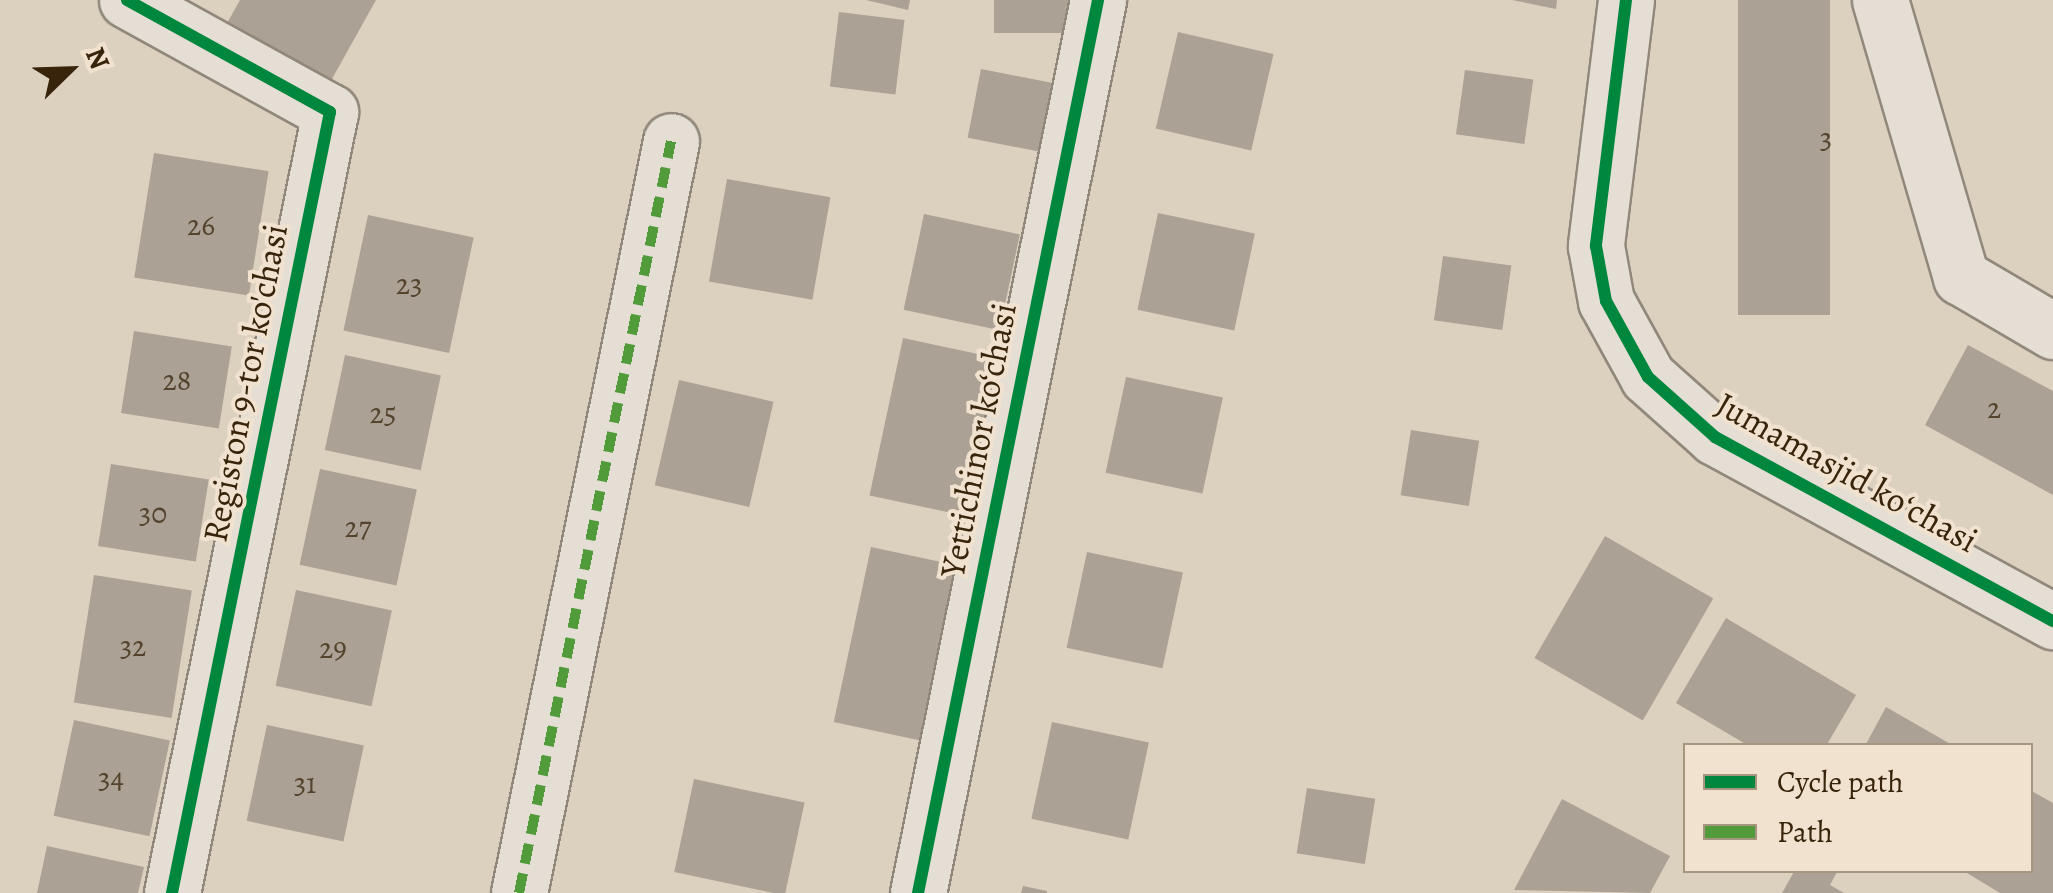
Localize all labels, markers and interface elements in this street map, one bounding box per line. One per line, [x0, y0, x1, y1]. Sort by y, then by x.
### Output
north arrow [20, 20, 120, 120]
text: N [76, 41, 119, 75]
house number: 3 [1820, 120, 1832, 156]
house number: 26 [187, 207, 215, 243]
street label: Registon 9-tor ko'chasi [194, 221, 296, 545]
house number: 23 [396, 266, 422, 302]
street label: Yettichinor ko‘chasi [931, 299, 1025, 581]
house number: 28 [163, 362, 191, 398]
street label: Jumamasjid koʻchasi [1709, 383, 1985, 561]
house number: 2 [1987, 390, 2001, 426]
house number: 25 [369, 395, 397, 431]
house number: 30 [139, 495, 167, 531]
house number: 27 [345, 509, 371, 545]
house number: 32 [120, 628, 146, 664]
house number: 29 [319, 630, 347, 666]
legend [1683, 743, 2033, 873]
house number: 34 [98, 760, 124, 796]
text: Cycle path [1777, 762, 1904, 802]
house number: 31 [294, 765, 316, 801]
text: Path [1777, 812, 1833, 852]

